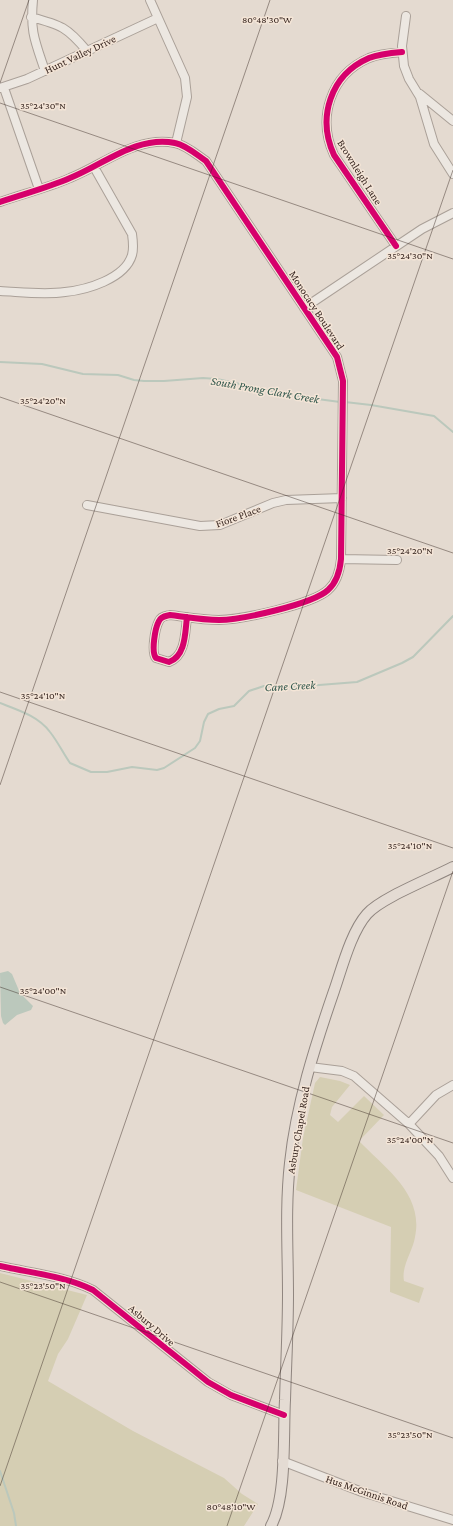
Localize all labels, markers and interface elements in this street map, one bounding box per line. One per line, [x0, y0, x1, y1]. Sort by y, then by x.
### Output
text: 80°48'30"W [242, 14, 293, 25]
street label: Hunt Valley Drive [42, 32, 118, 77]
text: 35°24'30"N [20, 100, 66, 111]
street label: Brownleigh Lane [334, 137, 385, 207]
text: 35°24'30"N [387, 250, 433, 261]
street label: Monocacy Boulevard [286, 268, 347, 353]
water label: South Prong Clark Creek [210, 374, 321, 407]
text: 35°24'20"N [20, 395, 66, 406]
street label: Fiore Place [214, 502, 262, 530]
text: 35°24'20"N [387, 545, 433, 556]
water label: Cane Creek [264, 678, 317, 694]
text: 35°24'10"N [21, 690, 66, 701]
text: 35°24'10"N [388, 840, 433, 851]
text: 35°24'00"N [20, 985, 67, 996]
street label: Asbury Chapel Road [284, 1085, 313, 1175]
text: 35°24'00"N [387, 1134, 434, 1145]
text: 35°23'50"N [20, 1280, 66, 1291]
street label: Asbury Drive [126, 1302, 178, 1349]
text: 35°23'50"N [387, 1429, 433, 1440]
street label: Hus McGinnis Road [324, 1472, 410, 1512]
text: 80°48'10"W [207, 1501, 256, 1512]

